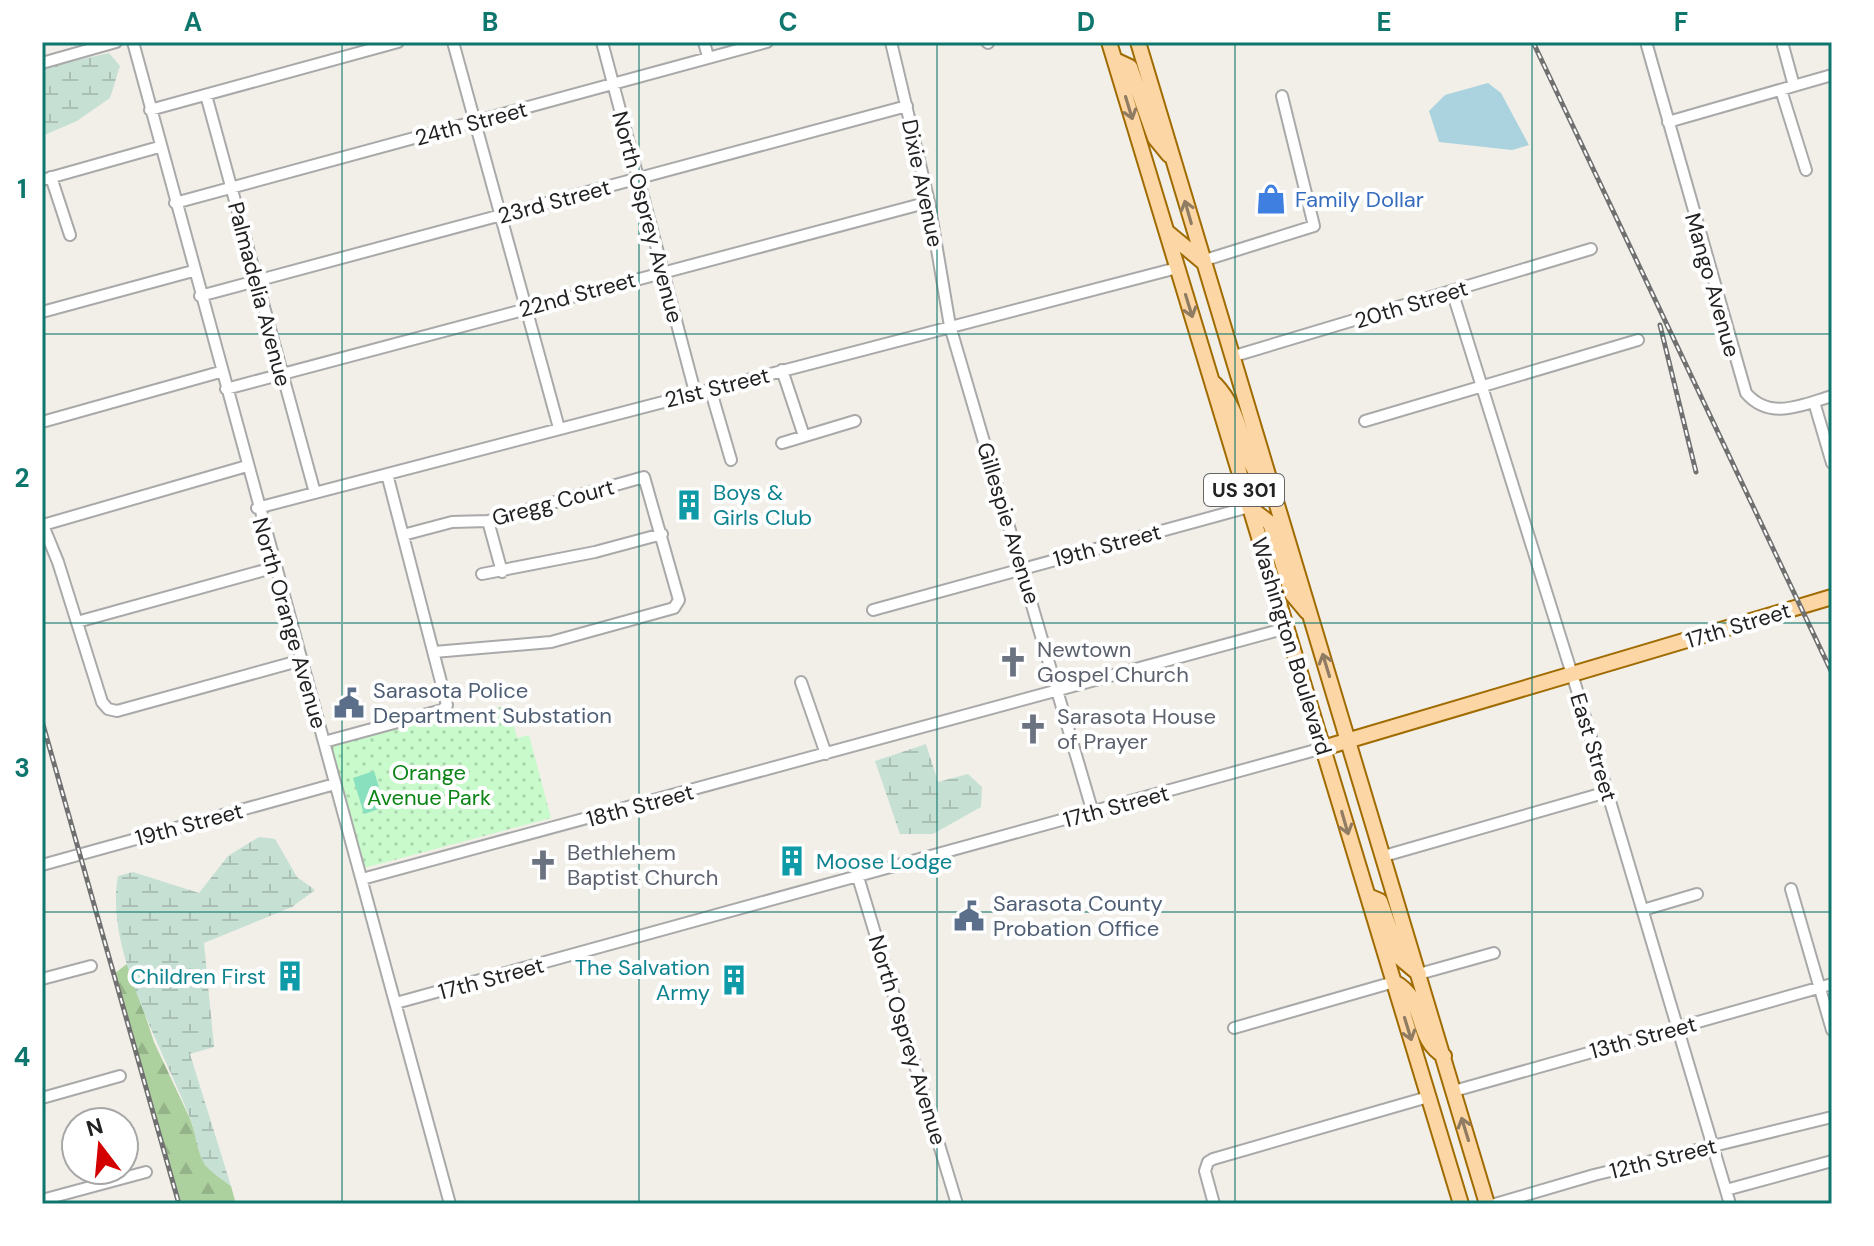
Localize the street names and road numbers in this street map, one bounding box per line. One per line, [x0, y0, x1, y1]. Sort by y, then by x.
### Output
street label: 24th Street [412, 95, 530, 152]
street label: North Osprey Avenue [605, 108, 690, 326]
street label: Dixie Avenue [895, 117, 950, 250]
street label: 23rd Street [495, 173, 614, 230]
street label: Palmadelia Avenue [221, 199, 298, 390]
street label: Mango Avenue [1678, 210, 1747, 361]
street label: 22nd Street [515, 265, 639, 324]
street label: 20th Street [1351, 274, 1471, 335]
street label: 21st Street [662, 360, 773, 414]
street label: Gillespie Avenue [970, 439, 1047, 607]
street label: Gregg Court [489, 472, 617, 533]
road number: US 301 [1204, 474, 1284, 506]
street label: North Orange Avenue [246, 514, 334, 732]
street label: 19th Street [1050, 517, 1164, 574]
street label: Washington Boulevard [1245, 534, 1338, 759]
street label: 17th Street [1682, 596, 1794, 655]
street label: East Street [1563, 689, 1624, 805]
street label: 18th Street [583, 777, 697, 834]
street label: 17th Street [1060, 778, 1172, 834]
street label: 19th Street [132, 796, 246, 853]
street label: North Osprey Avenue [862, 932, 953, 1149]
street label: 17th Street [435, 950, 547, 1006]
street label: 13th Street [1587, 1009, 1700, 1066]
street label: 12th Street [1607, 1131, 1720, 1186]

